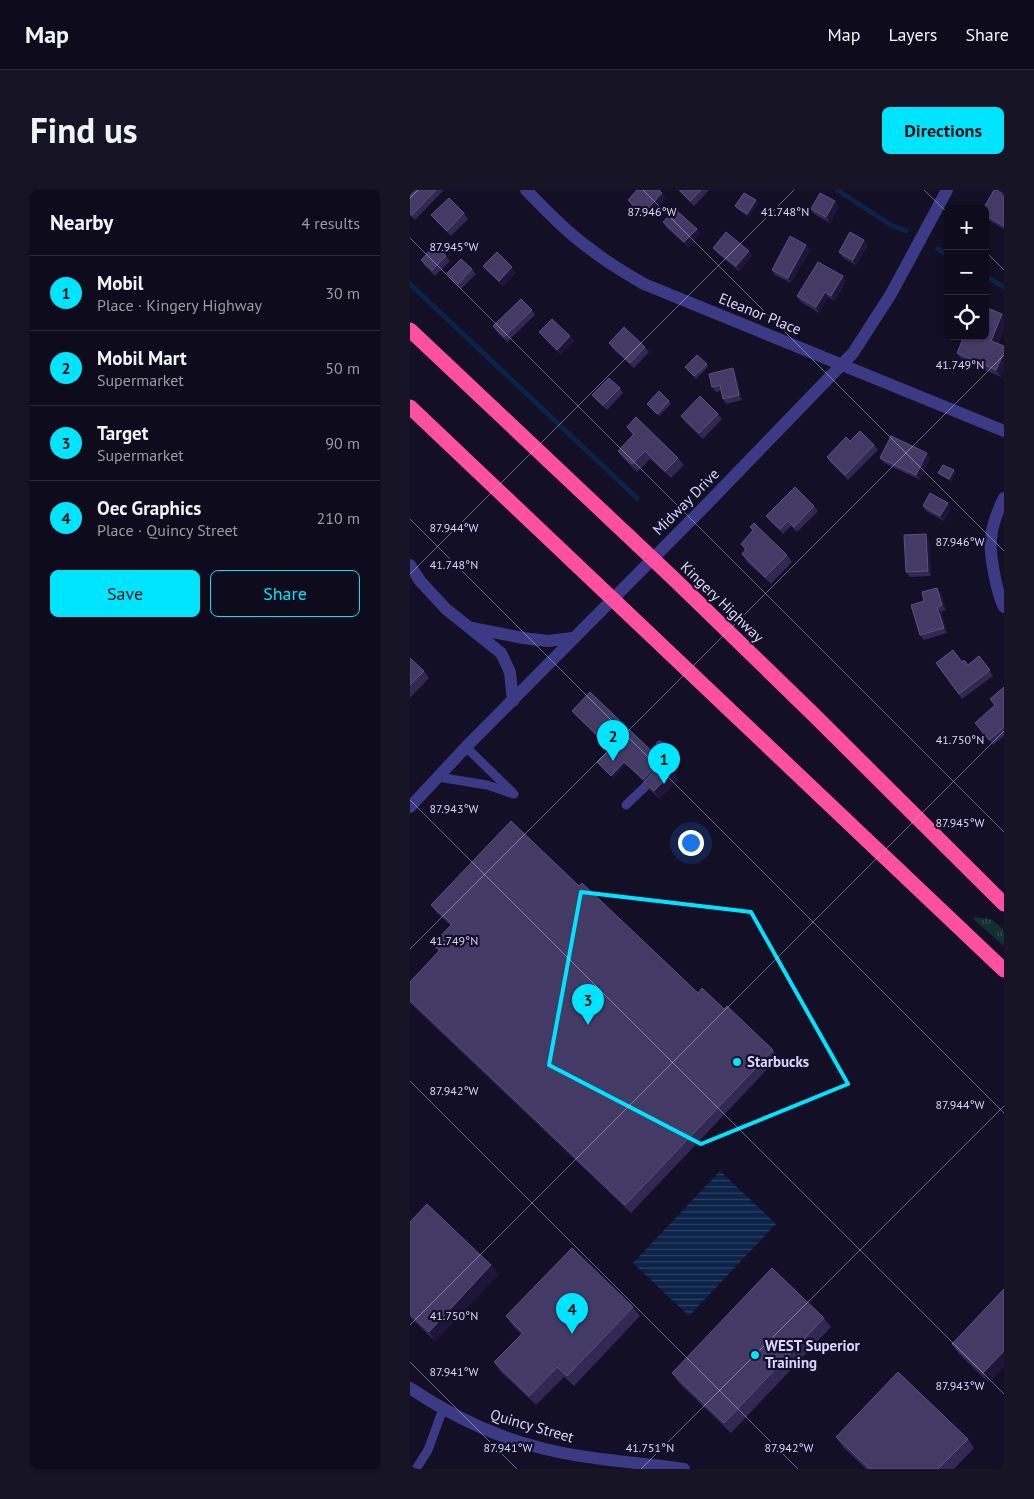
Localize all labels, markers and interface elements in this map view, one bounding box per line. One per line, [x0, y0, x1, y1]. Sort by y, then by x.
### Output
text: Map [25, 19, 69, 50]
text: Map [828, 23, 860, 46]
text: Layers [888, 23, 937, 46]
text: Share [965, 23, 1009, 46]
text: Find us [30, 107, 138, 153]
button: Directions [882, 107, 1004, 154]
text: 87.946°W [628, 204, 677, 219]
text: 41.748°N [761, 204, 809, 219]
map controls [944, 205, 989, 340]
button: + [944, 205, 989, 250]
text: Nearby [50, 209, 113, 236]
text: 4 results [301, 213, 360, 233]
text: 87.945°W [430, 239, 479, 254]
button: − [944, 250, 989, 295]
text: Mobil [97, 271, 143, 295]
text: 1 [61, 283, 71, 303]
text: 30 m [325, 283, 360, 303]
street label: Eleanor Place [716, 288, 804, 339]
text: Place · Kingery Highway [97, 295, 262, 315]
button: locate [944, 295, 989, 340]
text: Mobil Mart [97, 346, 187, 370]
text: 41.749°N [936, 357, 984, 372]
text: 2 [61, 358, 71, 378]
text: 50 m [325, 358, 360, 378]
text: Supermarket [97, 370, 184, 390]
text: Target [97, 421, 148, 445]
text: 3 [61, 433, 71, 453]
text: 90 m [325, 433, 360, 453]
text: Supermarket [97, 445, 184, 465]
street label: Midway Drive [648, 464, 723, 539]
text: Oec Graphics [97, 496, 201, 520]
text: 4 [61, 508, 71, 528]
text: 210 m [317, 508, 360, 528]
text: Place · Quincy Street [97, 520, 238, 540]
text: 87.944°W [430, 520, 479, 535]
text: 87.946°W [936, 534, 985, 549]
text: 41.748°N [430, 557, 478, 572]
street label: Kingery Highway [677, 557, 768, 646]
button: Save [50, 570, 200, 617]
button: Share [210, 570, 360, 617]
pin: 2 [597, 720, 629, 761]
text: 41.750°N [936, 732, 984, 747]
pin: 1 [648, 743, 680, 784]
text: 87.943°W [430, 801, 479, 816]
text: 87.945°W [936, 815, 985, 830]
your location [678, 830, 704, 856]
text: 41.749°N [430, 933, 478, 948]
pin: 3 [572, 984, 604, 1025]
place label: Starbucks [747, 1052, 809, 1071]
marker: Starbucks [731, 1056, 743, 1068]
text: 87.942°W [430, 1083, 479, 1098]
text: 87.944°W [936, 1097, 985, 1112]
pin: 4 [556, 1293, 588, 1334]
text: 41.750°N [430, 1308, 478, 1323]
place label: WEST Superior Training [765, 1336, 861, 1372]
marker: WEST Superior Training [749, 1349, 761, 1361]
text: 87.941°W [430, 1364, 479, 1379]
text: 87.943°W [936, 1378, 985, 1393]
street label: Quincy Street [488, 1405, 576, 1446]
text: 87.941°W [484, 1440, 533, 1455]
text: 41.751°N [626, 1440, 674, 1455]
text: 87.942°W [765, 1440, 814, 1455]

